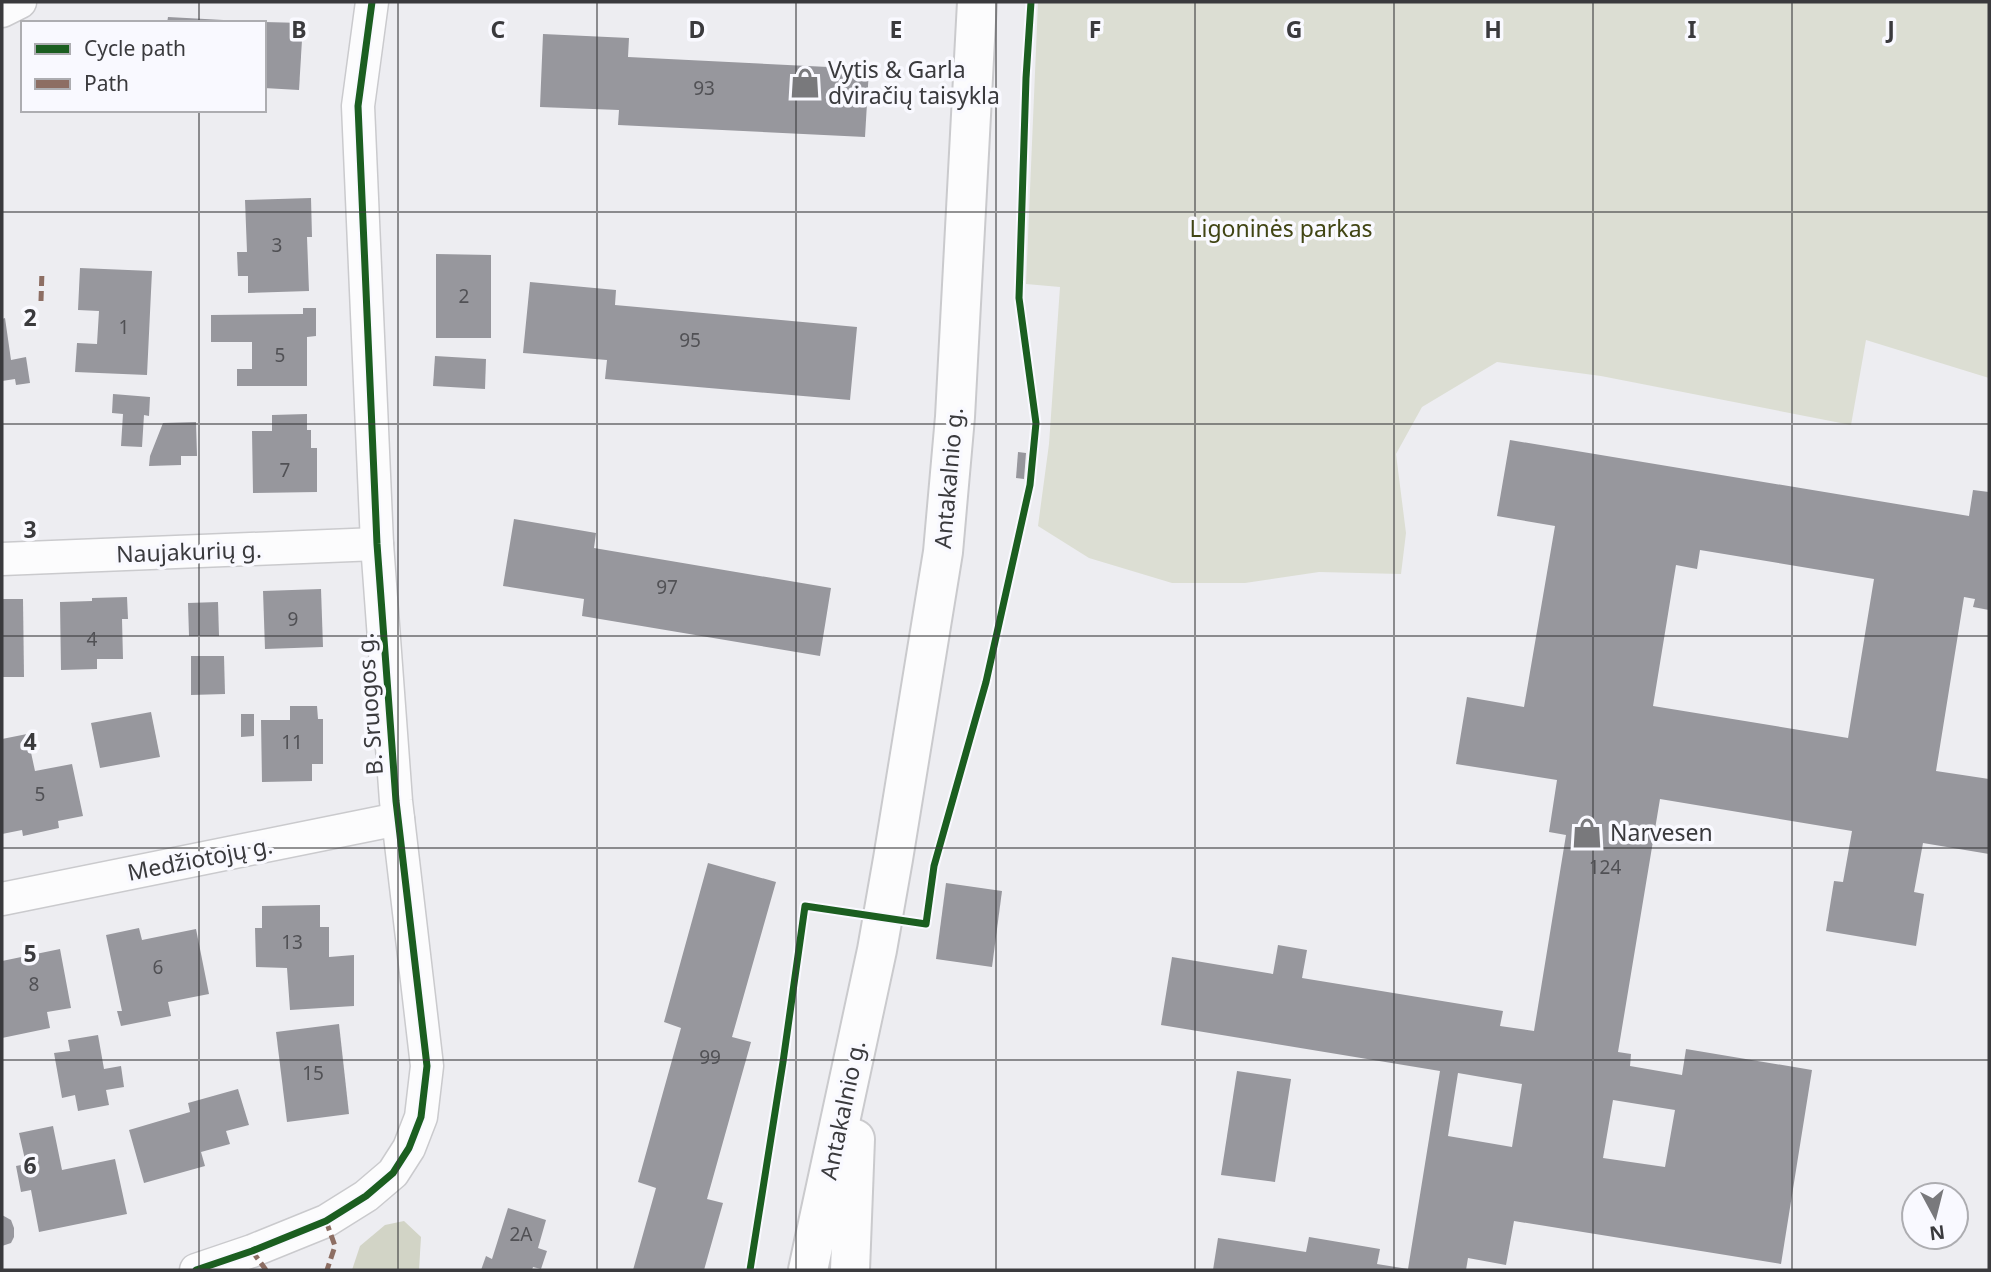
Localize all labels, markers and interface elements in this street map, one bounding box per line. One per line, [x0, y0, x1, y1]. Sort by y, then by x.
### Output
text: B [291, 13, 307, 45]
text: C [491, 13, 506, 45]
text: D [689, 13, 705, 45]
text: E [890, 13, 902, 45]
text: F [1089, 13, 1101, 45]
text: G [1286, 13, 1302, 45]
text: H [1484, 13, 1502, 45]
text: I [1688, 13, 1697, 45]
text: J [1885, 13, 1895, 45]
legend [21, 21, 266, 112]
text: Cycle path [84, 34, 186, 62]
place label: Vytis & Garla dviračių taisykla [828, 53, 1000, 111]
shop icon: Vytis & Garla dviračių taisykla [788, 66, 822, 100]
text: Path [84, 69, 129, 97]
house number: 93 [693, 75, 715, 101]
park label: Ligoninės parkas [1189, 212, 1373, 244]
house number: 3 [272, 232, 282, 258]
house number: 2 [459, 283, 469, 309]
text: 2 [23, 301, 37, 333]
house number: 1 [119, 314, 129, 340]
house number: 95 [679, 327, 701, 353]
house number: 5 [275, 342, 285, 368]
street label: Antakalnio g. [926, 406, 970, 550]
house number: 7 [280, 457, 290, 483]
text: 3 [23, 513, 37, 545]
street label: Naujakurių g. [116, 532, 262, 570]
house number: 97 [656, 574, 678, 600]
house number: 9 [288, 606, 298, 632]
house number: 4 [87, 626, 98, 652]
street label: B. Sruogos g. [348, 632, 390, 776]
text: 4 [23, 725, 37, 757]
house number: 11 [281, 729, 303, 755]
house number: 5 [35, 781, 45, 807]
shop icon: Narvesen [1570, 816, 1604, 850]
place label: Narvesen [1610, 816, 1713, 848]
street label: Medžiotojų g. [124, 828, 275, 888]
house number: 124 [1589, 854, 1621, 880]
house number: 13 [281, 929, 303, 955]
text: 5 [23, 937, 37, 969]
house number: 6 [153, 954, 163, 980]
house number: 8 [29, 971, 39, 997]
street label: Antakalnio g. [812, 1037, 872, 1182]
house number: 99 [699, 1044, 721, 1070]
house number: 15 [302, 1060, 324, 1086]
text: 6 [23, 1149, 37, 1181]
north arrow [1900, 1181, 1970, 1251]
text: N [1928, 1219, 1946, 1247]
house number: 2A [509, 1221, 533, 1247]

